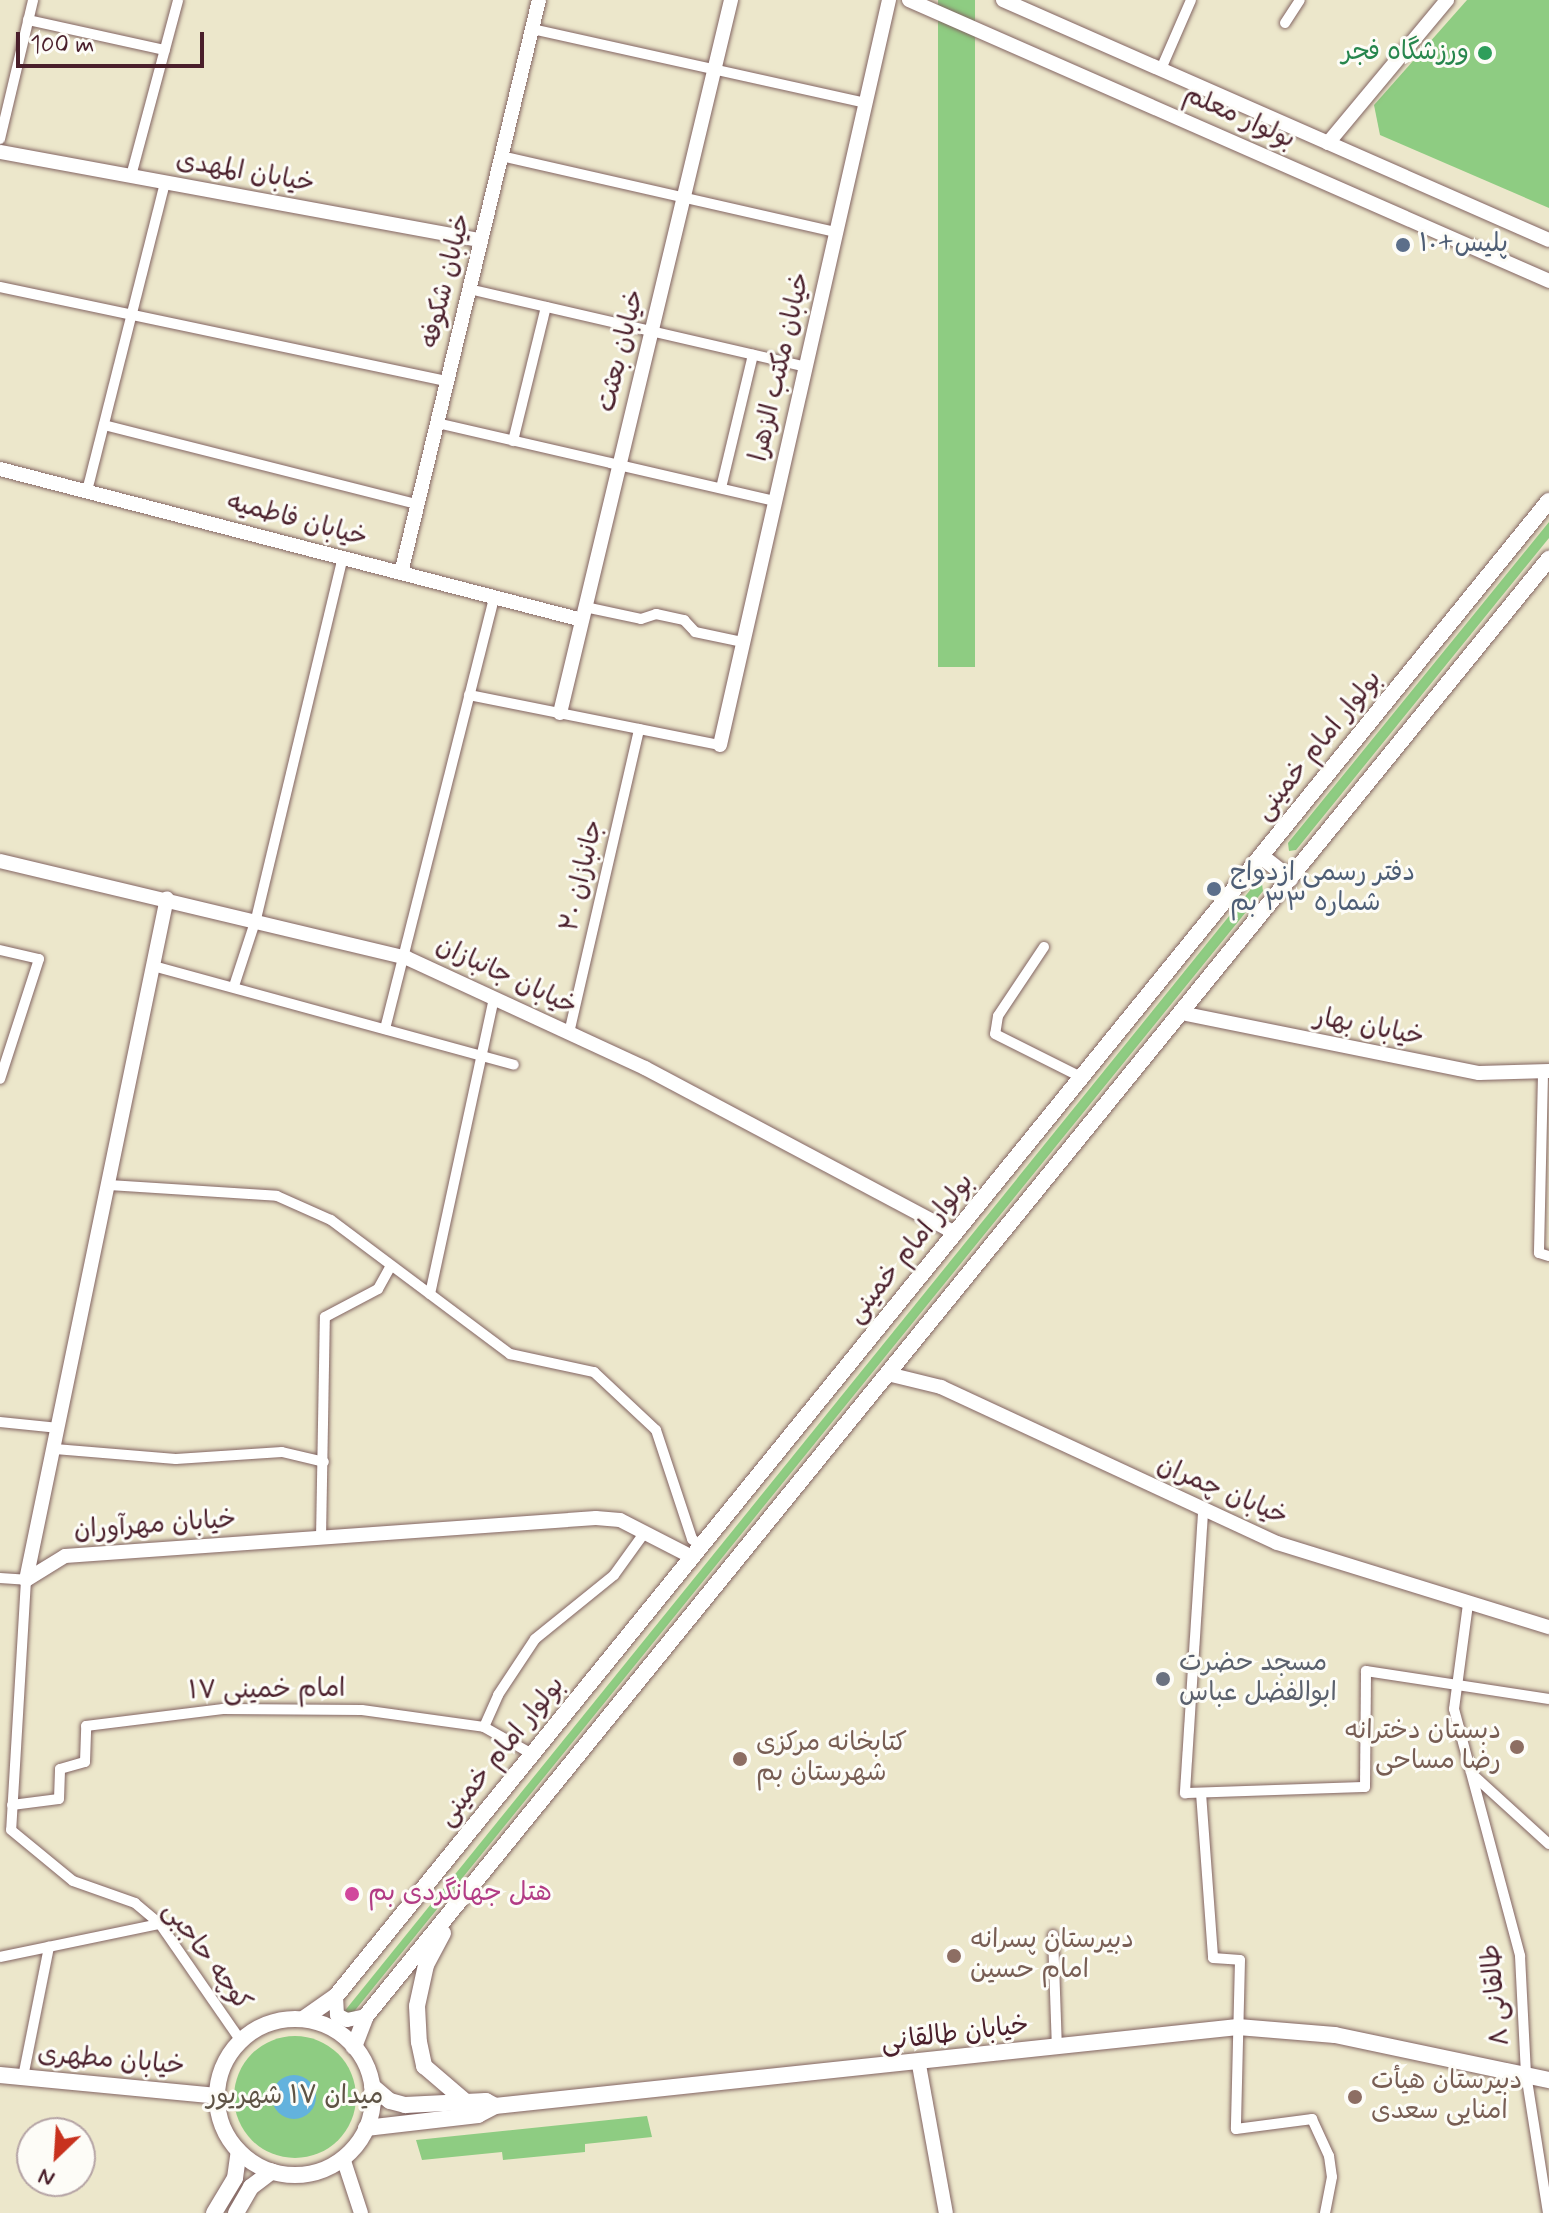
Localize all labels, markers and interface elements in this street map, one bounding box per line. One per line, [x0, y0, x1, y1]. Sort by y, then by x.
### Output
scale bar [20, 16, 208, 66]
text: 100 m [30, 30, 94, 61]
place label: ورزشگاه فجر [1341, 37, 1469, 69]
marker: ورزشگاه فجر [1476, 44, 1494, 62]
street label: بولوار معلم [1178, 80, 1300, 156]
street label: خیابان المهدی [173, 145, 317, 201]
street label: خیابان شکوفه [415, 211, 479, 351]
place label: پلیس+۱۰ [1419, 229, 1508, 261]
marker: پلیس+۱۰ [1394, 236, 1412, 254]
street label: خیابان مکتب الزهرا [744, 269, 818, 465]
street label: خیابان بعثت [592, 287, 652, 415]
street label: خیابان فاطمیه [223, 487, 371, 555]
street label: بولوار امام خمینی [1249, 665, 1389, 827]
street label: جانبازان ۲۰ [555, 817, 611, 935]
place label: دفتر رسمی ازدواج شماره ۳۳ بم [1230, 858, 1415, 920]
marker: دفتر رسمی ازدواج شماره ۳۳ بم [1205, 880, 1223, 898]
street label: خیابان جانبازان [431, 931, 581, 1023]
street label: خیابان بهار [1312, 1002, 1426, 1054]
street label: بولوار امام خمینی [841, 1168, 981, 1330]
street label: خیابان چمران [1152, 1450, 1292, 1534]
street label: خیابان مهرآوران [73, 1505, 237, 1547]
place label: مسجد حضرت ابوالفضل عباس [1179, 1648, 1337, 1710]
marker: مسجد حضرت ابوالفضل عباس [1154, 1670, 1172, 1688]
street label: بولوار امام خمینی [432, 1671, 572, 1833]
street label: امام خمینی ۱۷ [188, 1674, 346, 1708]
place label: دبستان دخترانه رضا مساحی [1344, 1716, 1501, 1778]
place label: کتابخانه مرکزی شهرستان بم [756, 1728, 907, 1790]
marker: دبستان دخترانه رضا مساحی [1508, 1738, 1526, 1756]
marker: کتابخانه مرکزی شهرستان بم [731, 1750, 749, 1768]
place label: هتل جهانگردی بم [368, 1878, 552, 1910]
marker: هتل جهانگردی بم [343, 1885, 361, 1903]
street label: کوچه حاجبی [155, 1896, 257, 2018]
place label: دبیرستان پسرانه امام حسین [970, 1925, 1134, 1986]
street label: طالقانی ۸ [1476, 1942, 1518, 2048]
marker: دبیرستان پسرانه امام حسین [945, 1947, 963, 1965]
street label: خیابان طالقانی [879, 2010, 1031, 2060]
street label: خیابان مطهری [36, 2039, 186, 2083]
place label: دبیرستان هیأت امنایی سعدی [1371, 2066, 1522, 2128]
park label: میدان ۱۷ شهریور [207, 2081, 383, 2113]
marker: دبیرستان هیأت امنایی سعدی [1346, 2088, 1364, 2106]
north arrow [16, 2117, 96, 2197]
text: N [34, 2161, 59, 2193]

